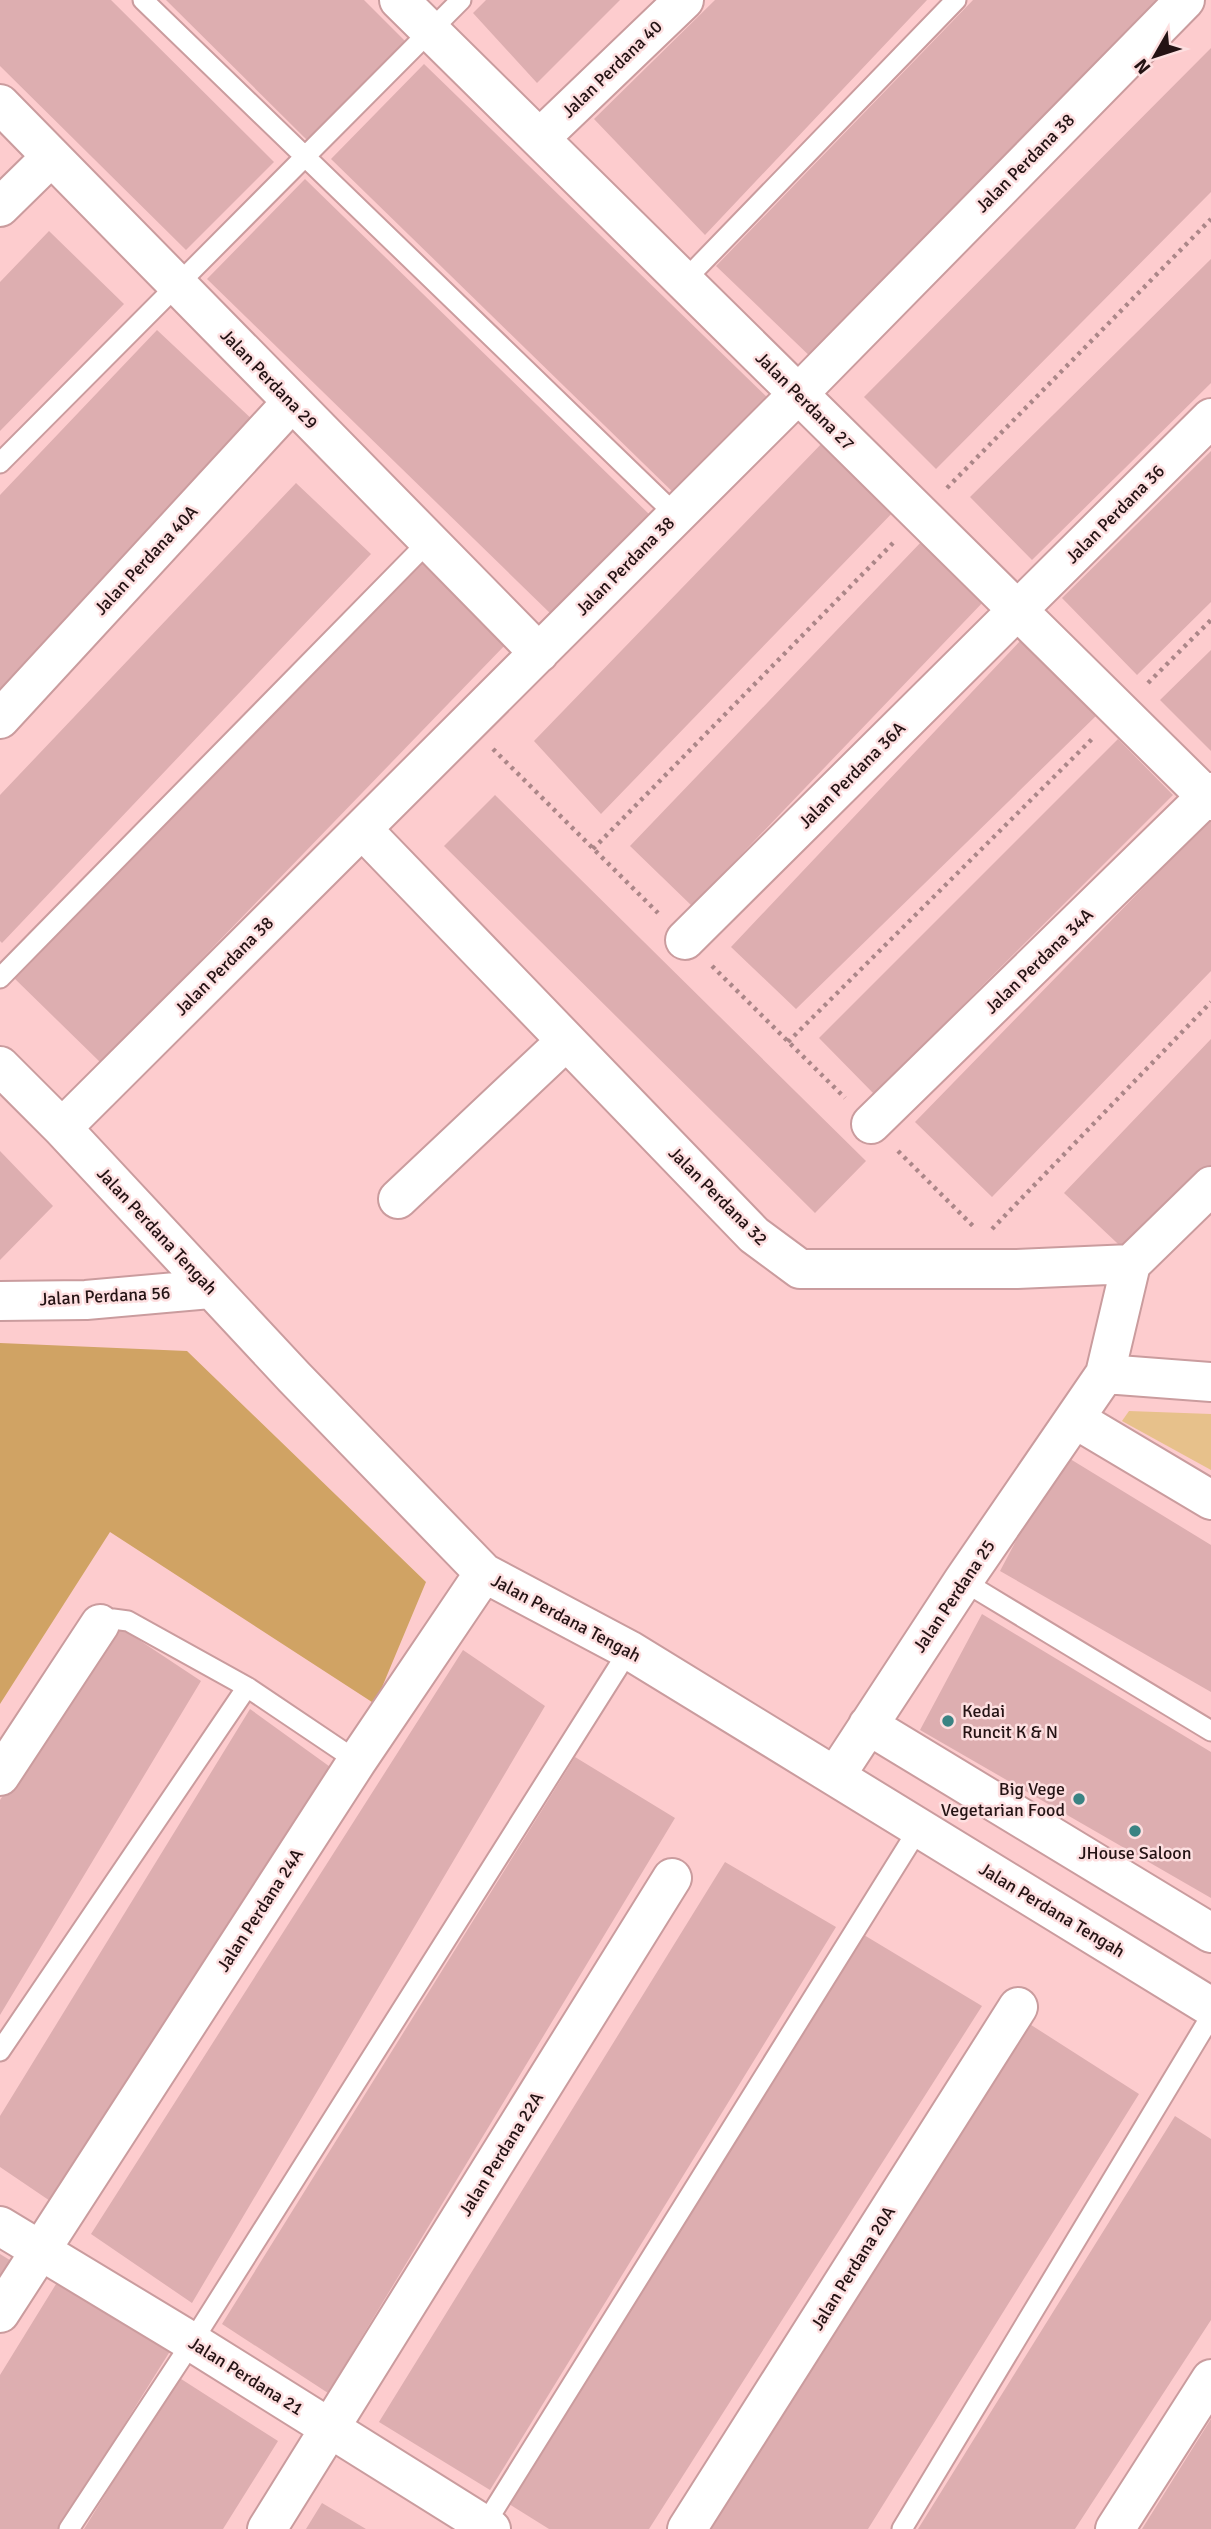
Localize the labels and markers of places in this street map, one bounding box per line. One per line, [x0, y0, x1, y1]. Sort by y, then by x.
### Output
place label: Kedai Runcit K & N [962, 1700, 1058, 1743]
marker: Kedai Runcit K & N [940, 1713, 956, 1729]
place label: Big Vege Vegetarian Food [941, 1778, 1065, 1821]
marker: Big Vege Vegetarian Food [1071, 1791, 1087, 1807]
marker: JHouse Saloon [1127, 1823, 1143, 1839]
place label: JHouse Saloon [1078, 1842, 1192, 1864]

